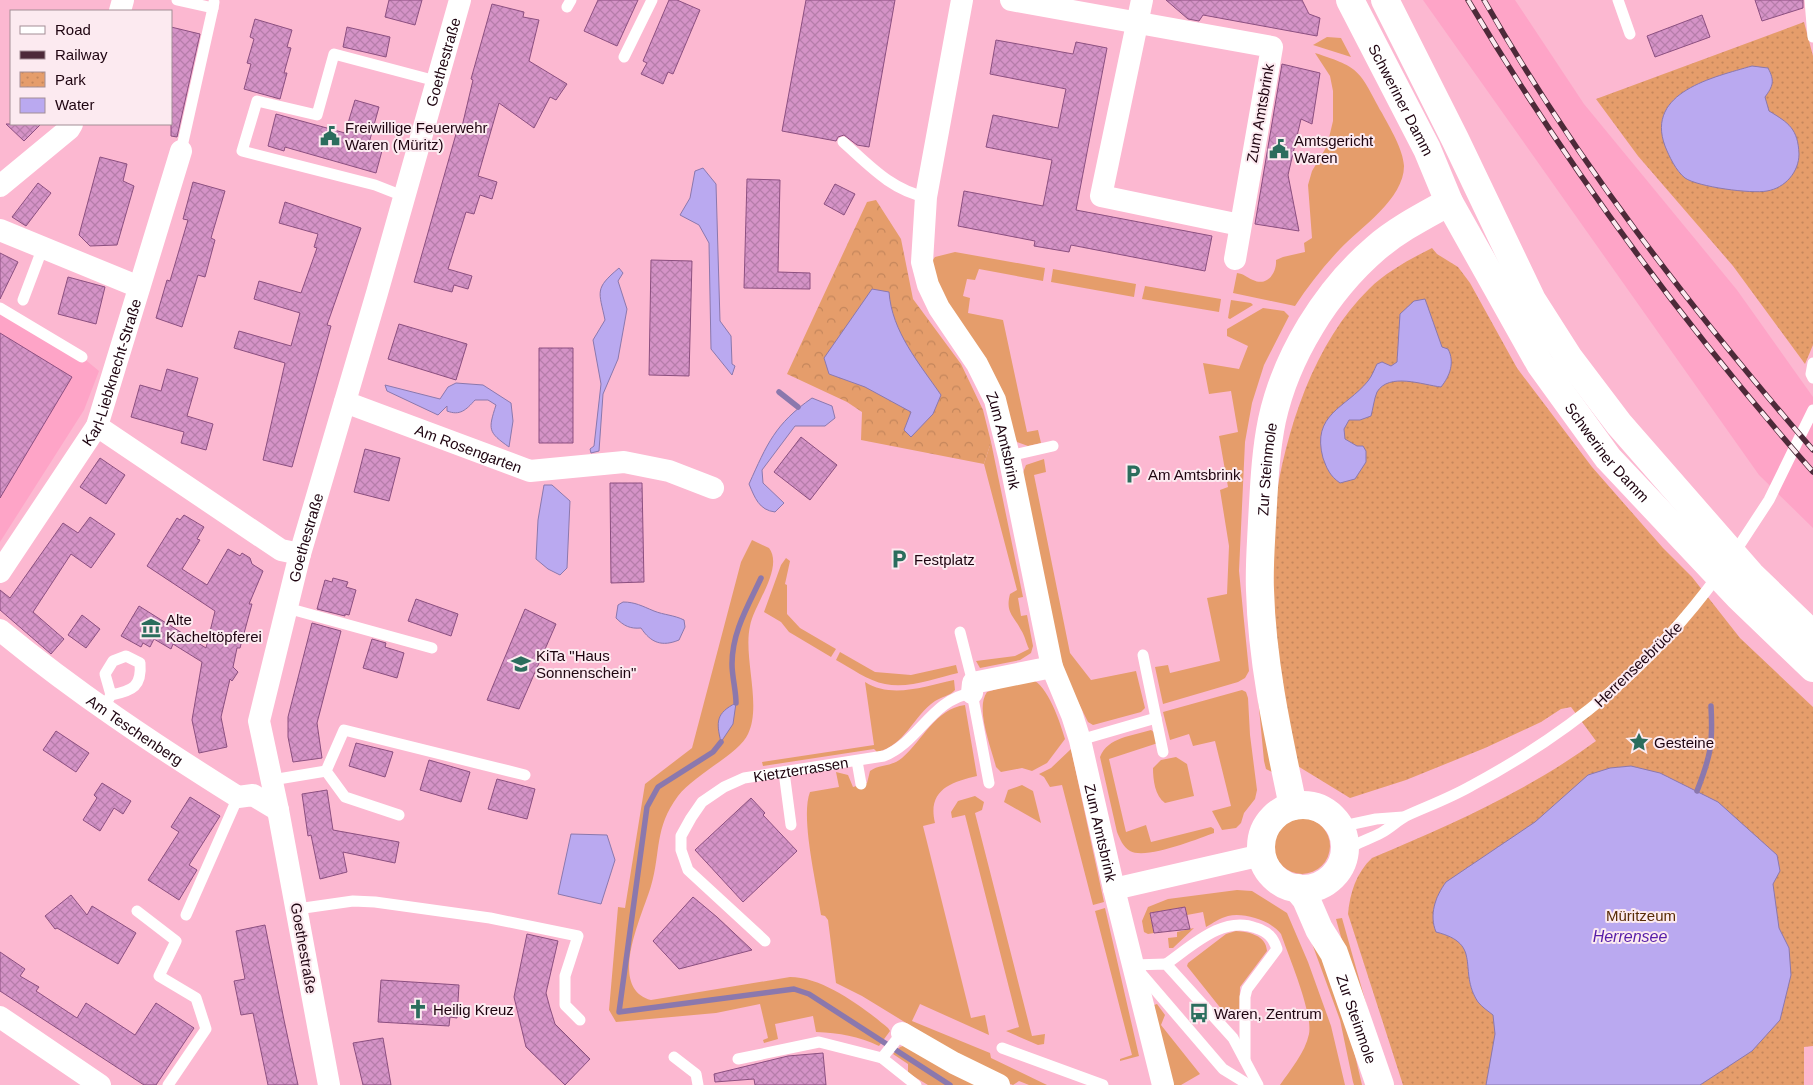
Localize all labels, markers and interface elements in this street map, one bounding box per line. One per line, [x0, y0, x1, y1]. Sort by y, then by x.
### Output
legend [10, 10, 172, 125]
street label: Goethestraße [422, 15, 463, 108]
text: Road [55, 21, 91, 38]
street label: Schweriner Damm [1366, 41, 1437, 158]
text: Railway [55, 46, 108, 63]
street label: Zum Amtsbrink [1243, 62, 1277, 164]
text: Park [55, 71, 86, 88]
text: Water [55, 96, 94, 113]
place label: Freiwillige Feuerwehr Waren (Müritz) [345, 119, 488, 153]
public building icon: Freiwillige Feuerwehr Waren (Müritz) [319, 125, 341, 147]
place label: Amtsgericht Waren [1294, 132, 1374, 166]
public building icon: Amtsgericht Waren [1268, 138, 1290, 160]
street label: Karl-Liebknecht-Straße [78, 296, 144, 449]
street label: Zum Amtsbrink [984, 388, 1024, 491]
street label: Schweriner Damm [1562, 399, 1653, 505]
street label: Am Rosengarten [413, 420, 524, 476]
street label: Zur Steinmole [1254, 421, 1280, 516]
parking icon: Am Amtsbrink [1122, 463, 1144, 485]
place label: Am Amtsbrink [1148, 466, 1241, 483]
street label: Goethestraße [285, 491, 326, 584]
parking icon: Festplatz [888, 548, 910, 570]
place label: Festplatz [914, 551, 975, 568]
place label: Alte Kacheltöpferei [166, 611, 262, 645]
museum icon: Alte Kacheltöpferei [140, 617, 162, 639]
street label: Herrenseebrücke [1591, 618, 1685, 710]
place label: KiTa "Haus Sonnenschein" [536, 647, 636, 681]
school or university icon: KiTa "Haus Sonnenschein" [510, 653, 532, 675]
street label: Am Teschenberg [84, 691, 186, 768]
place icon: Gesteine [1628, 731, 1650, 753]
place label: Gesteine [1654, 734, 1714, 751]
street label: Kietzterrassen [752, 753, 850, 785]
street label: Zum Amtsbrink [1082, 782, 1121, 884]
street label: Goethestraße [288, 901, 320, 995]
park label: Müritzeum [1606, 907, 1676, 924]
water label: Herrensee [1593, 928, 1667, 945]
street label: Zur Steinmole [1334, 972, 1380, 1066]
church icon: Heilig Kreuz [407, 998, 429, 1020]
place label: Heilig Kreuz [433, 1001, 514, 1018]
bus stop icon: Waren, Zentrum [1188, 1002, 1210, 1024]
place label: Waren, Zentrum [1214, 1005, 1322, 1022]

